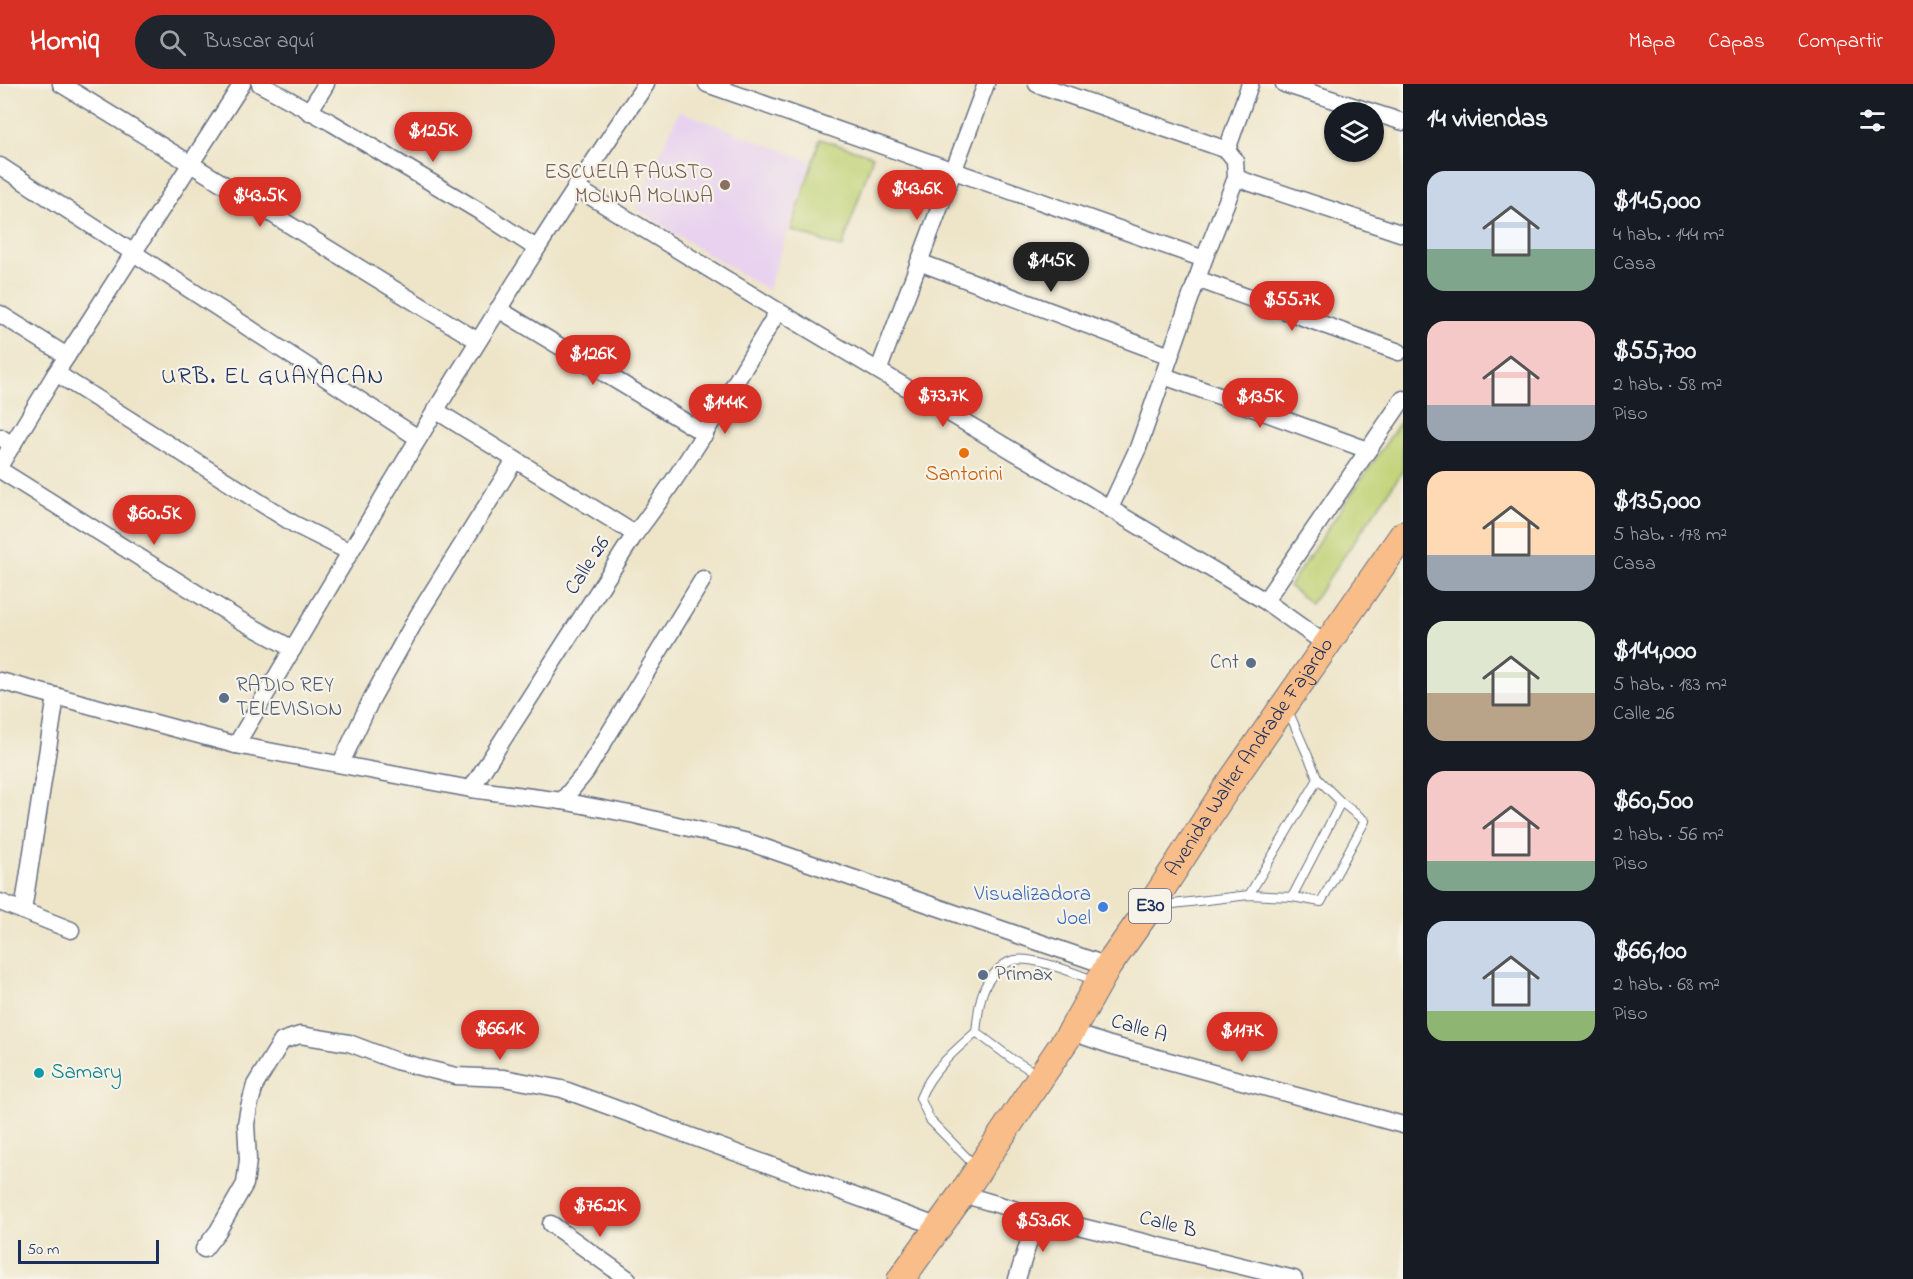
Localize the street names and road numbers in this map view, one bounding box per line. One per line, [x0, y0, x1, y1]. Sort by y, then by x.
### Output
street label: Calle 26 [558, 531, 618, 601]
street label: Avenida Walter Andrade Fajardo [1158, 632, 1342, 882]
road number: E30 [1129, 889, 1171, 923]
street label: Calle A [1107, 1007, 1171, 1051]
street label: Calle B [1136, 1203, 1200, 1247]

